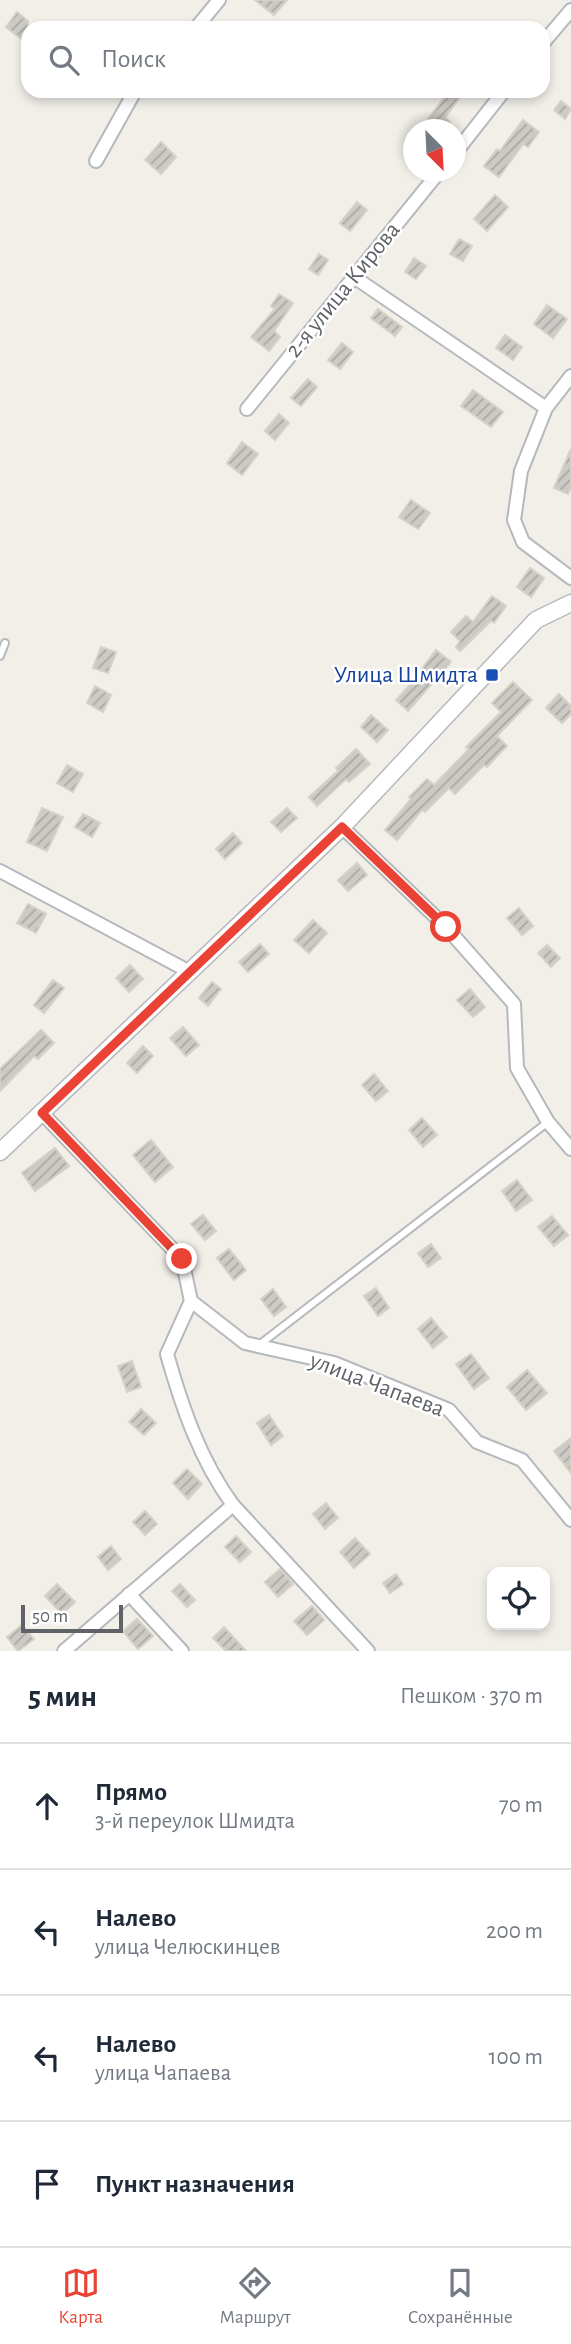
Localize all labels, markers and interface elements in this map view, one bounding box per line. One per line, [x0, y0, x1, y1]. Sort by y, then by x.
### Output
search box [21, 21, 550, 98]
icon: search [45, 41, 83, 79]
text: Поиск [101, 46, 166, 72]
north arrow [403, 119, 466, 182]
street label: 2-я улица Кирова [281, 218, 405, 362]
place label: Улица Шмидта [334, 663, 478, 687]
marker: Улица Шмидта [484, 667, 500, 683]
route start [430, 911, 461, 942]
route end [166, 1243, 197, 1274]
street label: улица Чапаева [305, 1348, 448, 1422]
map controls [487, 1567, 550, 1630]
button: locate [487, 1567, 550, 1630]
scale bar [21, 1602, 122, 1634]
text: 50 m [32, 1607, 68, 1626]
text: 5 мин [28, 1682, 97, 1712]
text: Пешком · 370 m [400, 1685, 543, 1708]
text: Прямо [95, 1779, 167, 1805]
icon: ahead [28, 1787, 66, 1825]
text: 70 m [499, 1794, 543, 1817]
text: 3-й переулок Шмидта [95, 1810, 295, 1833]
text: Налево [95, 1905, 176, 1931]
icon: left [28, 1913, 66, 1951]
text: 200 m [486, 1920, 543, 1943]
text: улица Челюскинцев [95, 1936, 281, 1959]
text: Налево [95, 2031, 176, 2057]
icon: left [28, 2039, 66, 2077]
text: 100 m [489, 2046, 543, 2069]
text: улица Чапаева [95, 2062, 231, 2085]
icon: arrive [28, 2165, 66, 2203]
text: Пункт назначения [95, 2171, 295, 2197]
tab: Карта [58, 2264, 103, 2329]
tab: Маршрут [220, 2264, 291, 2329]
tab: Сохранённые [408, 2264, 513, 2329]

